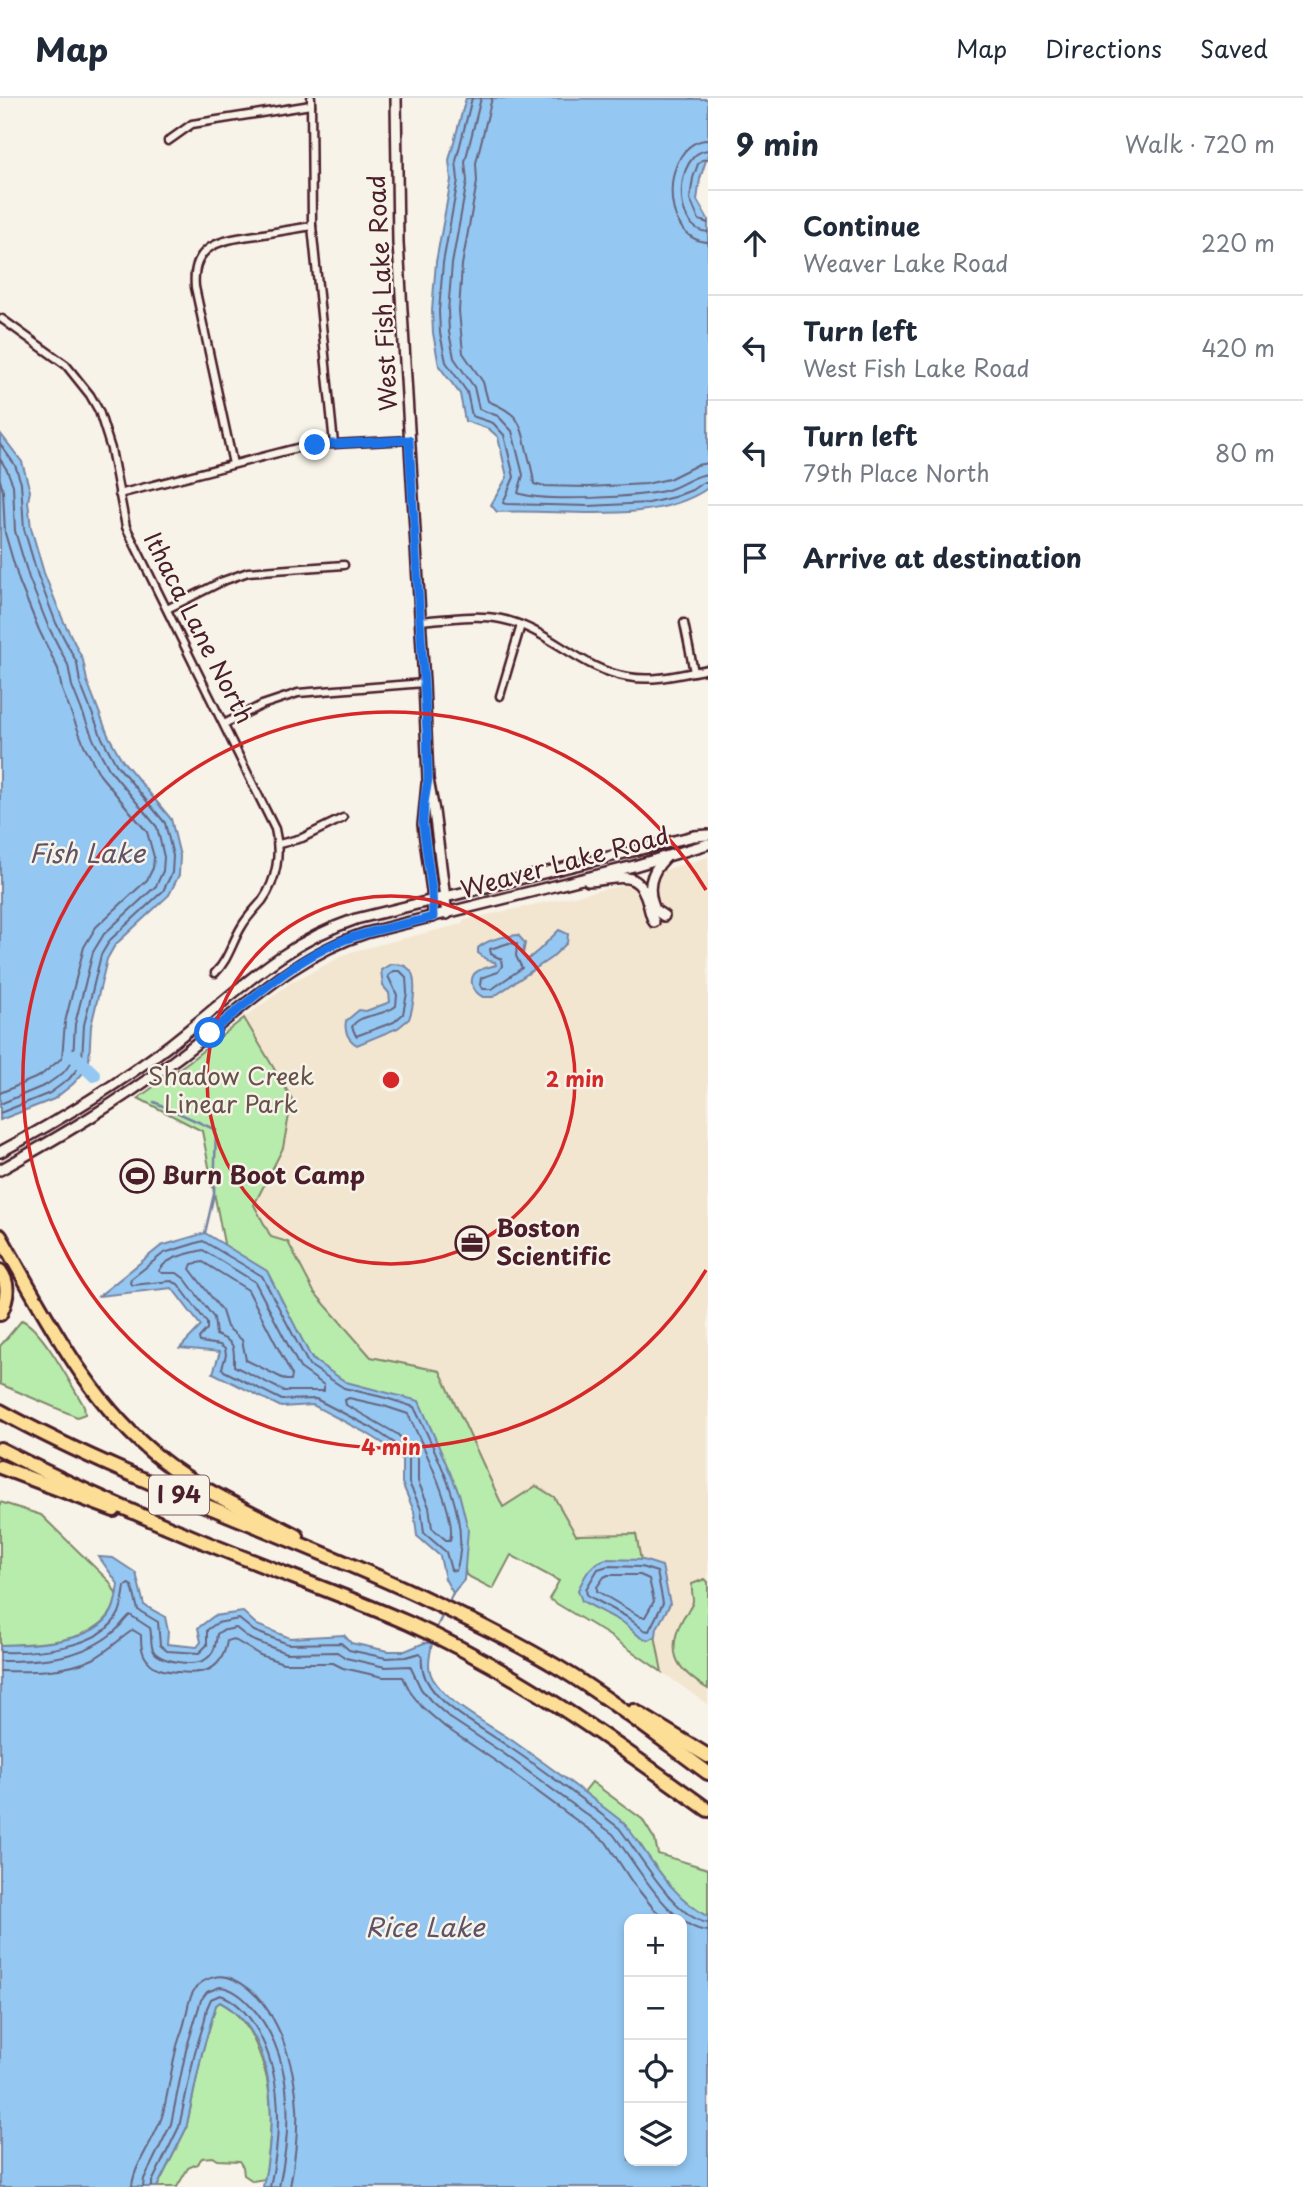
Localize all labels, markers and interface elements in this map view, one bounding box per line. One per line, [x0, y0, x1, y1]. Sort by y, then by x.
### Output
text: Map [35, 23, 108, 73]
text: Map [956, 30, 1007, 66]
text: Directions [1045, 30, 1162, 66]
text: Saved [1200, 30, 1268, 66]
text: 9 min [736, 121, 819, 166]
text: Walk · 720 m [1125, 126, 1275, 161]
street label: West Fish Lake Road [357, 174, 405, 412]
text: Continue [803, 206, 920, 245]
icon: ahead [736, 224, 774, 262]
text: 220 m [1201, 225, 1275, 260]
text: Weaver Lake Road [803, 245, 1009, 280]
text: Turn left [803, 311, 918, 350]
icon: left [736, 329, 774, 367]
text: 420 m [1201, 330, 1275, 365]
text: West Fish Lake Road [803, 350, 1030, 385]
text: Turn left [803, 416, 918, 455]
route end [299, 429, 330, 460]
icon: left [736, 434, 774, 472]
text: 80 m [1215, 435, 1275, 470]
text: 79th Place North [803, 455, 990, 490]
street label: Ithaca Lane North [136, 525, 264, 729]
text: Arrive at destination [803, 538, 1082, 577]
icon: arrive [736, 539, 774, 577]
street label: Weaver Lake Road [456, 816, 673, 906]
water label: Fish Lake [29, 833, 146, 872]
route start [194, 1017, 225, 1048]
park label: Shadow Creek Linear Park [148, 1057, 314, 1121]
text: 2 min [546, 1062, 604, 1094]
centre of rings [379, 1068, 403, 1092]
place label: Burn Boot Camp [162, 1156, 365, 1192]
sports icon: Burn Boot Camp [118, 1157, 156, 1195]
place label: Boston Scientific [496, 1209, 611, 1273]
office icon: Boston Scientific [453, 1224, 491, 1262]
text: 4 min [361, 1430, 421, 1462]
road number: I 94 [149, 1476, 209, 1514]
water label: Rice Lake [365, 1907, 486, 1946]
map controls [624, 1914, 687, 2166]
button: + [624, 1914, 687, 1977]
button: − [624, 1977, 687, 2040]
button: locate [624, 2040, 687, 2103]
button: layers [624, 2103, 687, 2166]

